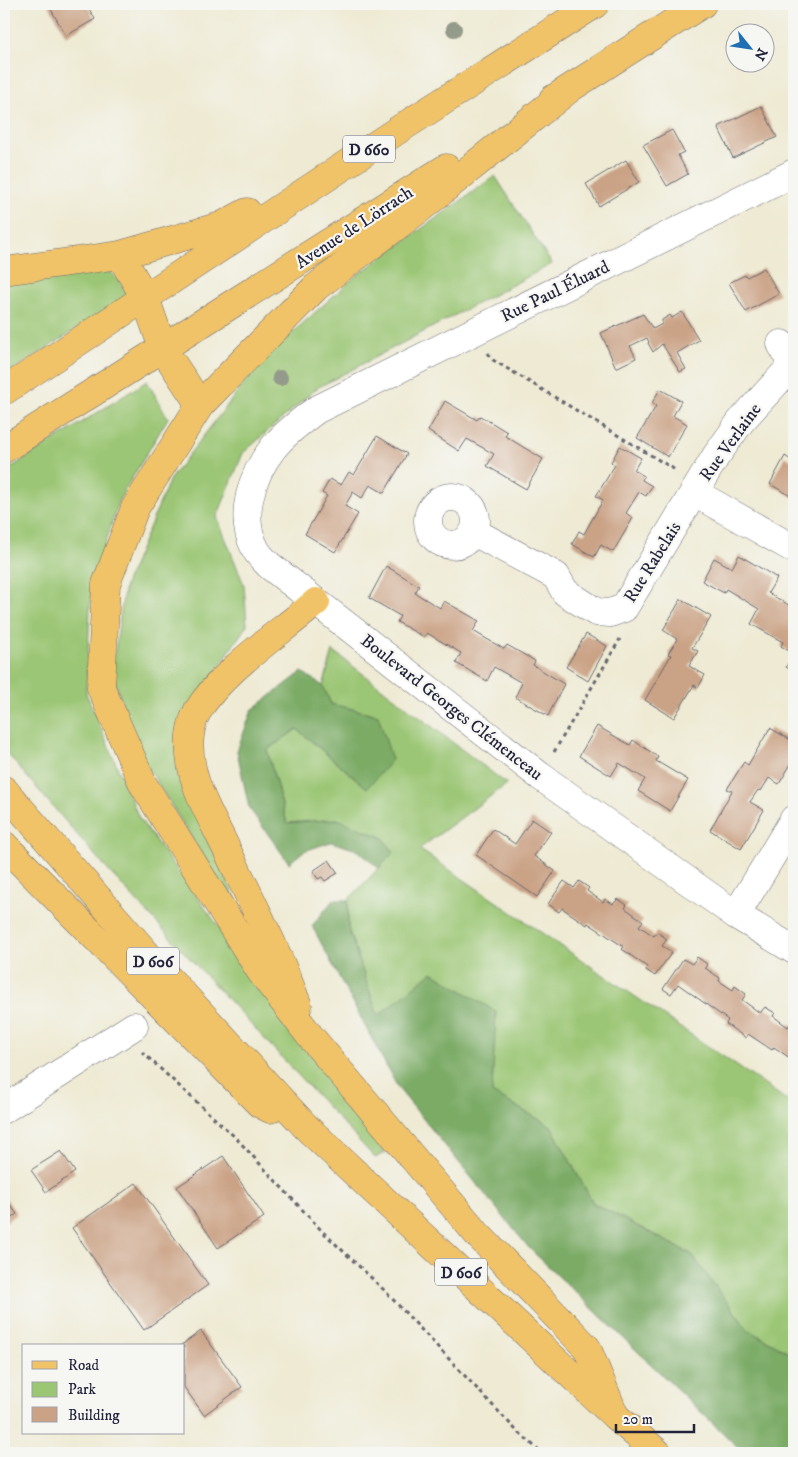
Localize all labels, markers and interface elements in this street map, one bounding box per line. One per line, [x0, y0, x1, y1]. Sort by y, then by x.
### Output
north arrow [726, 22, 776, 72]
text: N [749, 45, 771, 64]
road number: D 660 [343, 136, 395, 162]
street label: Avenue de Lörrach [292, 181, 418, 274]
street label: Rue Paul Éluard [498, 256, 613, 328]
street label: Rue Verlaine [695, 399, 766, 486]
street label: Rue Rabelais [619, 518, 686, 607]
street label: Boulevard Georges Clémenceau [356, 630, 547, 786]
road number: D 606 [127, 948, 179, 974]
road number: D 606 [435, 1258, 487, 1286]
legend [22, 1344, 185, 1434]
text: Road [68, 1356, 100, 1375]
text: Park [68, 1380, 97, 1399]
scale bar [616, 1402, 693, 1434]
text: Building [68, 1406, 120, 1425]
text: 20 m [623, 1410, 653, 1429]

